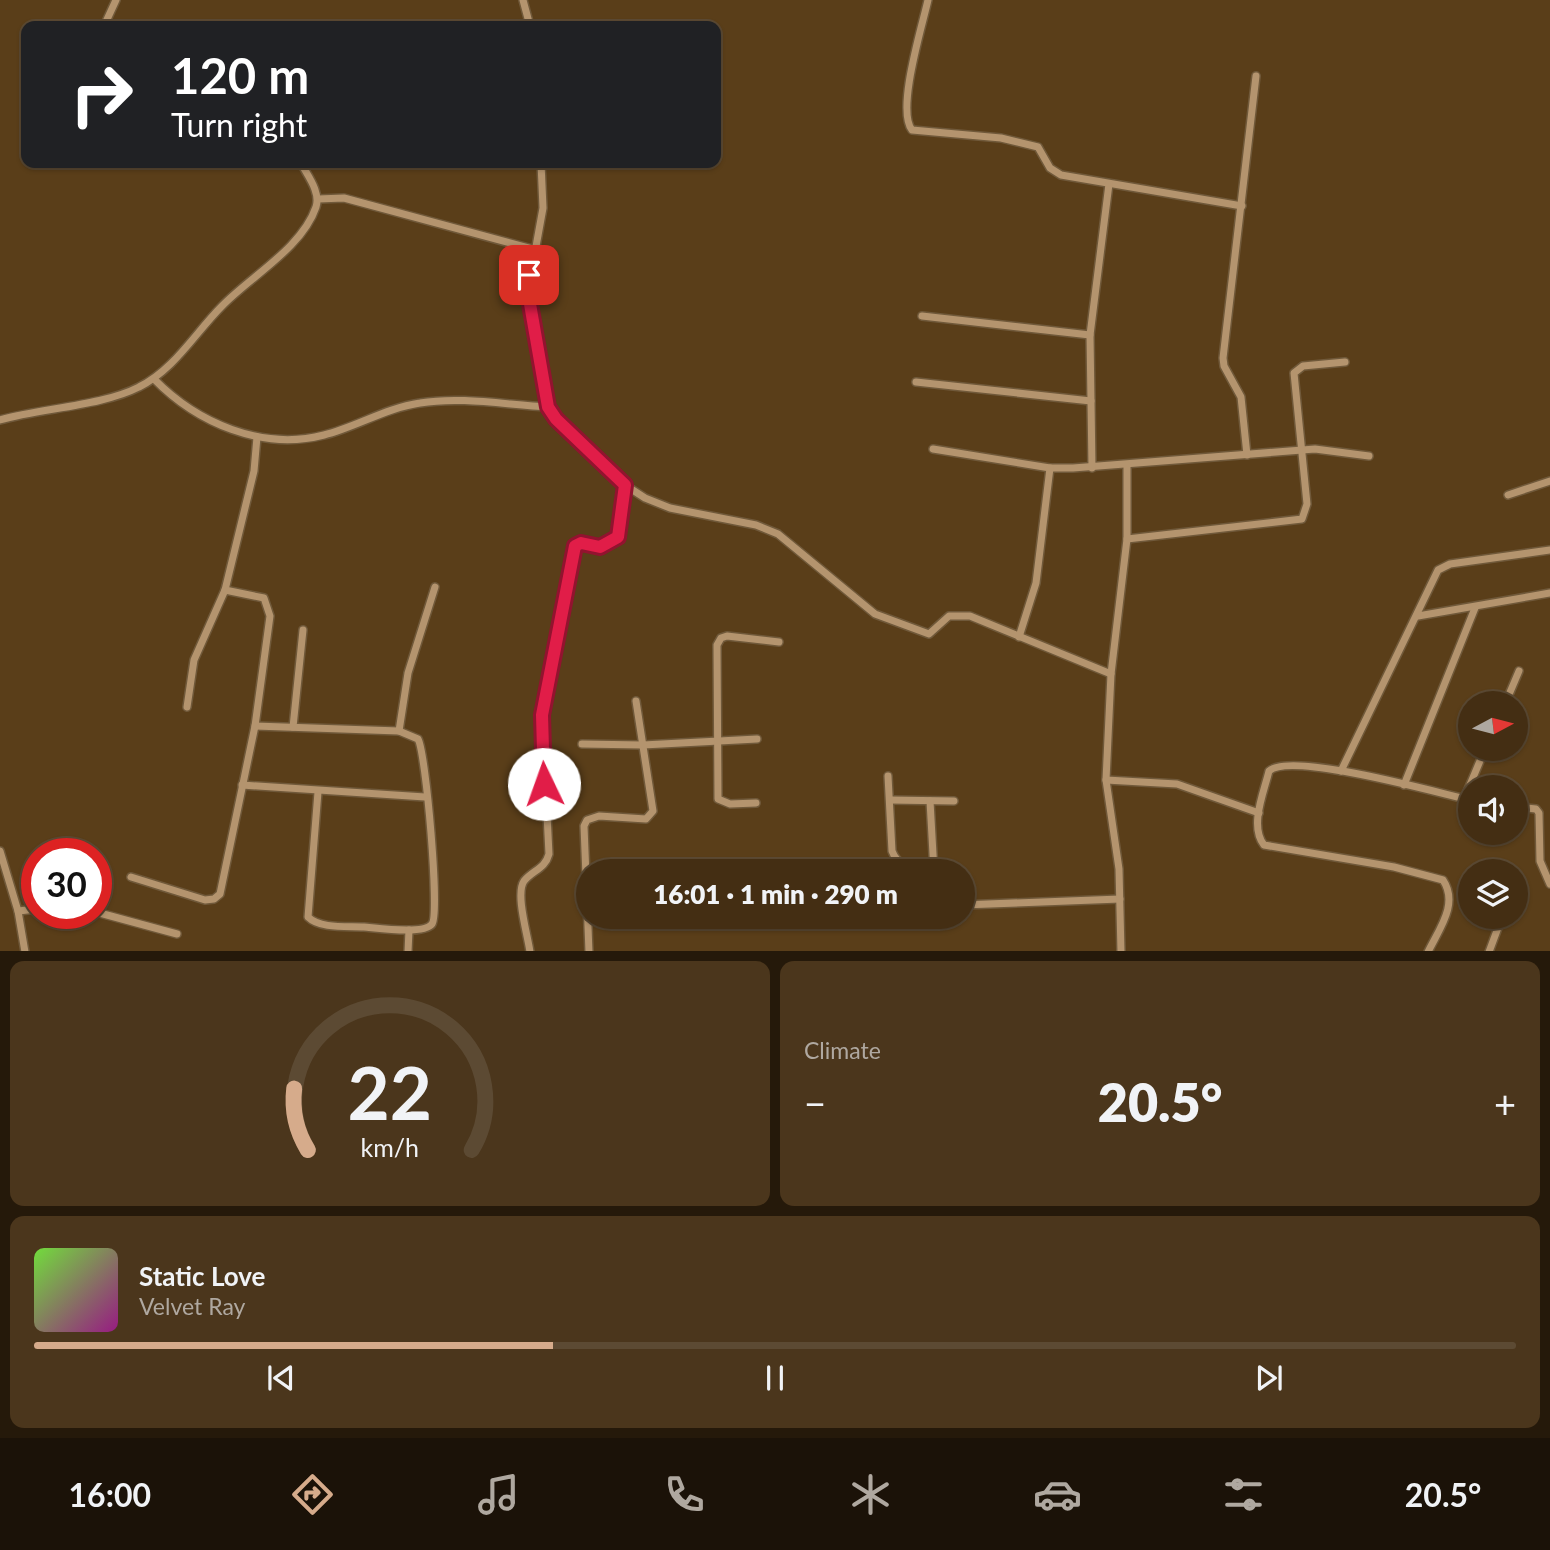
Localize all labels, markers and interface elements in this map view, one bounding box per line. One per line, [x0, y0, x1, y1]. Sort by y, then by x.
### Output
text: 120 m [171, 46, 309, 104]
icon: right [56, 49, 147, 140]
text: Turn right [171, 105, 307, 144]
pin [499, 245, 559, 305]
icon: arrive [510, 256, 548, 294]
north arrow [1458, 691, 1528, 761]
map controls [1458, 691, 1528, 929]
position arrow [507, 747, 581, 821]
button: sound [1458, 775, 1528, 845]
speed limit sign: 30 [21, 838, 112, 929]
button: layers [1458, 859, 1528, 929]
text: 16:01 · 1 min · 290 m [653, 878, 898, 910]
text: Climate [804, 1036, 881, 1064]
text: 22 [348, 1048, 432, 1136]
text: 20.5° [1098, 1071, 1222, 1133]
text: − [804, 1080, 826, 1126]
text: + [1494, 1080, 1516, 1126]
text: km/h [361, 1131, 419, 1161]
text: Static Love [139, 1260, 266, 1292]
text: Velvet Ray [139, 1292, 245, 1320]
icon: previous [262, 1359, 300, 1397]
icon: pause [756, 1359, 794, 1397]
icon: next [1250, 1359, 1288, 1397]
icon: directions [288, 1470, 337, 1519]
icon: music [474, 1470, 523, 1519]
icon: phone [660, 1470, 709, 1519]
icon: climate [846, 1470, 895, 1519]
icon: car [1033, 1470, 1082, 1519]
icon: filters [1219, 1470, 1268, 1519]
text: 16:00 [69, 1475, 151, 1514]
text: 20.5° [1405, 1475, 1481, 1514]

